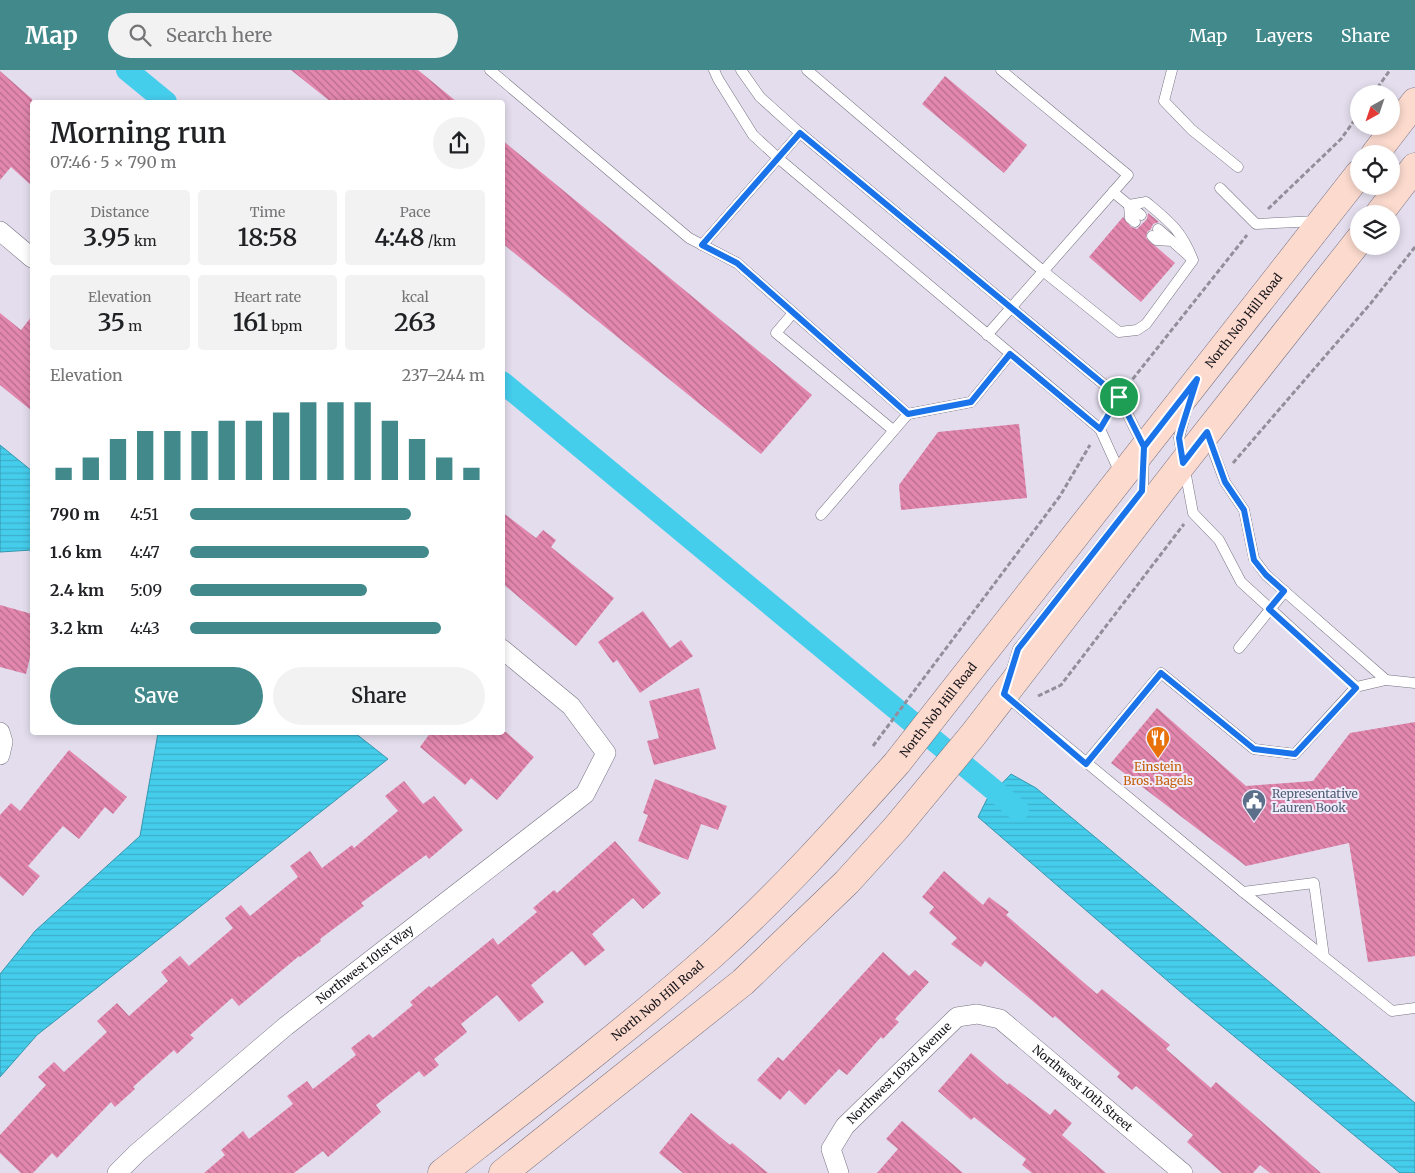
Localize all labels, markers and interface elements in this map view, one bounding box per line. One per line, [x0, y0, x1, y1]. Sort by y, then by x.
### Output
search box [108, 13, 458, 58]
text: Map [25, 20, 78, 51]
icon: search [126, 21, 154, 49]
text: Search here [166, 23, 272, 47]
text: Map [1189, 24, 1227, 47]
text: Layers [1255, 24, 1313, 47]
text: Share [1341, 24, 1390, 47]
north arrow [1350, 85, 1400, 135]
map controls [1350, 85, 1400, 255]
text: Morning run [50, 115, 226, 151]
button: share [433, 117, 485, 169]
button: locate [1350, 145, 1400, 195]
text: 07:46 · 5 × 790 m [50, 152, 176, 172]
text: Distance [91, 203, 149, 221]
text: Time [250, 203, 285, 221]
text: Pace [400, 203, 430, 221]
button: layers [1350, 205, 1400, 255]
text: 3.95 [83, 221, 131, 253]
text: 18:58 [237, 221, 298, 253]
text: 4:48 [374, 221, 425, 253]
text: km [131, 232, 157, 250]
text: /km [425, 232, 456, 250]
street label: North Nob Hill Road [1202, 270, 1285, 371]
text: Elevation [88, 288, 152, 306]
text: Heart rate [234, 288, 301, 306]
text: kcal [401, 288, 429, 306]
text: 35 [97, 306, 125, 338]
text: 161 [233, 306, 268, 338]
text: 263 [394, 306, 436, 338]
text: m [125, 317, 142, 335]
text: bpm [268, 317, 302, 335]
text: Elevation [50, 365, 123, 385]
text: 237–244 m [402, 365, 485, 385]
pin [1098, 376, 1140, 418]
icon: arrive [1105, 383, 1133, 411]
text: 790 m [50, 504, 100, 524]
text: 4:51 [130, 504, 158, 524]
text: 1.6 km [50, 542, 102, 562]
text: 4:47 [130, 542, 160, 562]
text: 2.4 km [50, 580, 104, 600]
text: 5:09 [130, 580, 162, 600]
text: 3.2 km [50, 618, 103, 638]
text: 4:43 [130, 618, 160, 638]
street label: North Nob Hill Road [896, 660, 980, 760]
button: Save [50, 667, 263, 725]
button: Share [273, 667, 485, 725]
restaurant icon: Einstein Bros. Bagels [1145, 725, 1171, 759]
place label: Einstein Bros. Bagels [1123, 759, 1193, 788]
place label: Representative Lauren Book [1272, 786, 1358, 815]
public building icon: Representative Lauren Book [1241, 788, 1267, 822]
street label: Northwest 101st Way [313, 922, 416, 1007]
street label: North Nob Hill Road [608, 957, 707, 1044]
street label: Northwest 103rd Avenue [844, 1019, 954, 1127]
street label: Northwest 10th Street [1030, 1042, 1136, 1135]

